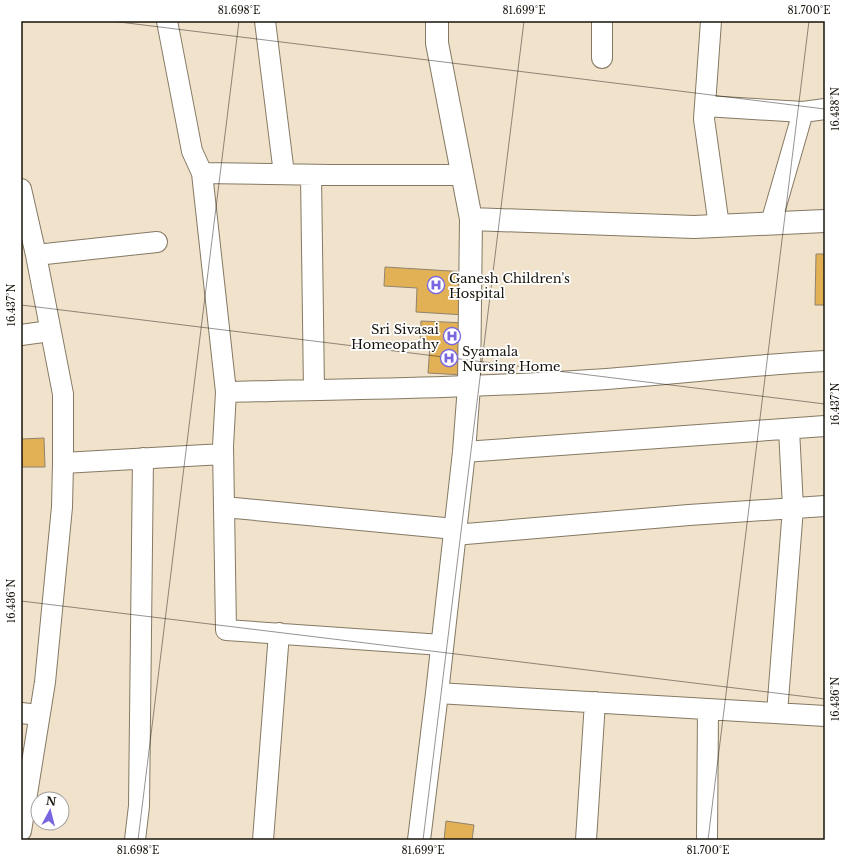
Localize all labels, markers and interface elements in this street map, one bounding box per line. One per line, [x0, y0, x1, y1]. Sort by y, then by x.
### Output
text: 81.698°E [218, 4, 260, 17]
text: 81.699°E [502, 4, 546, 17]
text: 81.700°E [787, 4, 831, 17]
text: 16.438°N [829, 87, 842, 131]
place label: Ganesh Children's Hospital [449, 270, 570, 302]
hospital icon: Ganesh Children's Hospital [426, 275, 446, 295]
text: 16.437°N [5, 283, 18, 327]
place label: Sri Sivasai Homeopathy [351, 321, 440, 353]
hospital icon: Sri Sivasai Homeopathy [442, 326, 462, 346]
place label: Syamala Nursing Home [462, 343, 561, 375]
hospital icon: Syamala Nursing Home [439, 348, 459, 368]
text: 16.437°N [829, 382, 842, 426]
text: 16.436°N [5, 579, 18, 623]
text: 16.436°N [829, 677, 842, 721]
north arrow [30, 791, 70, 831]
text: N [45, 793, 58, 809]
text: 81.698°E [117, 844, 159, 857]
text: 81.699°E [401, 844, 445, 857]
text: 81.700°E [686, 844, 730, 857]

